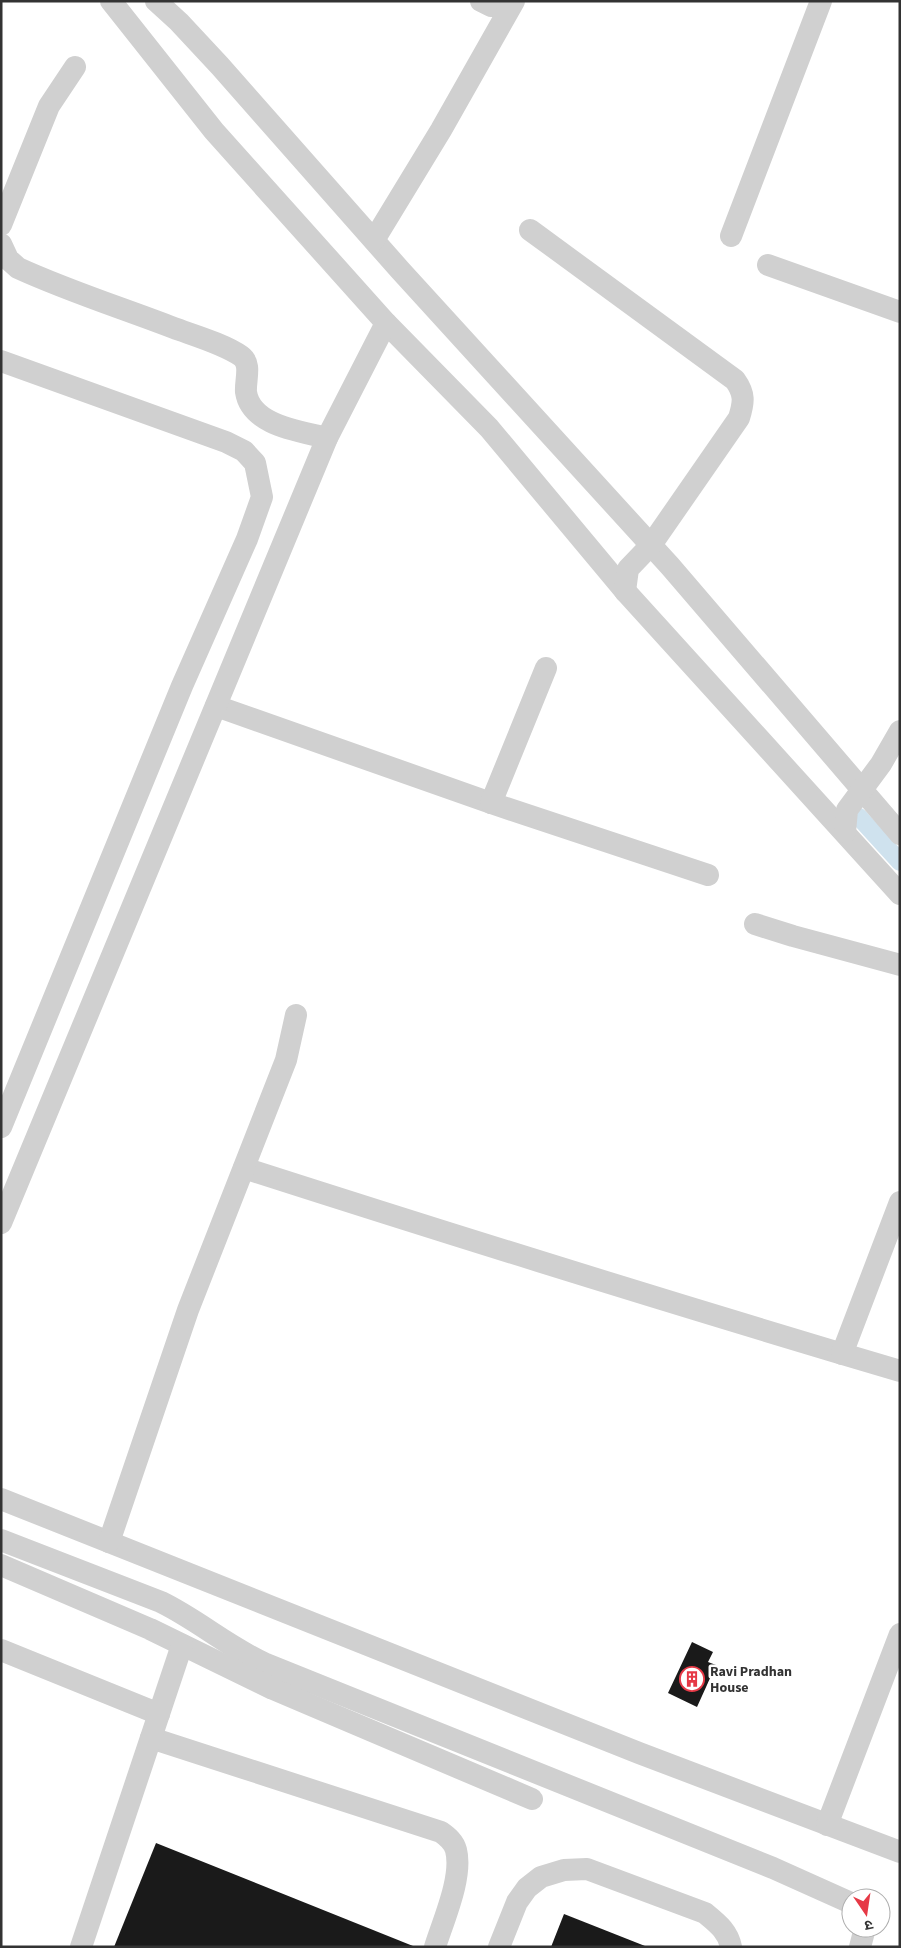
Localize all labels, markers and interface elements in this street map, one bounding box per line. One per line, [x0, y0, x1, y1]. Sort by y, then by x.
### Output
place label: Ravi Pradhan House [710, 1662, 792, 1698]
building icon: Ravi Pradhan House [679, 1666, 705, 1692]
north arrow [841, 1888, 891, 1938]
text: उ [862, 1914, 875, 1936]

